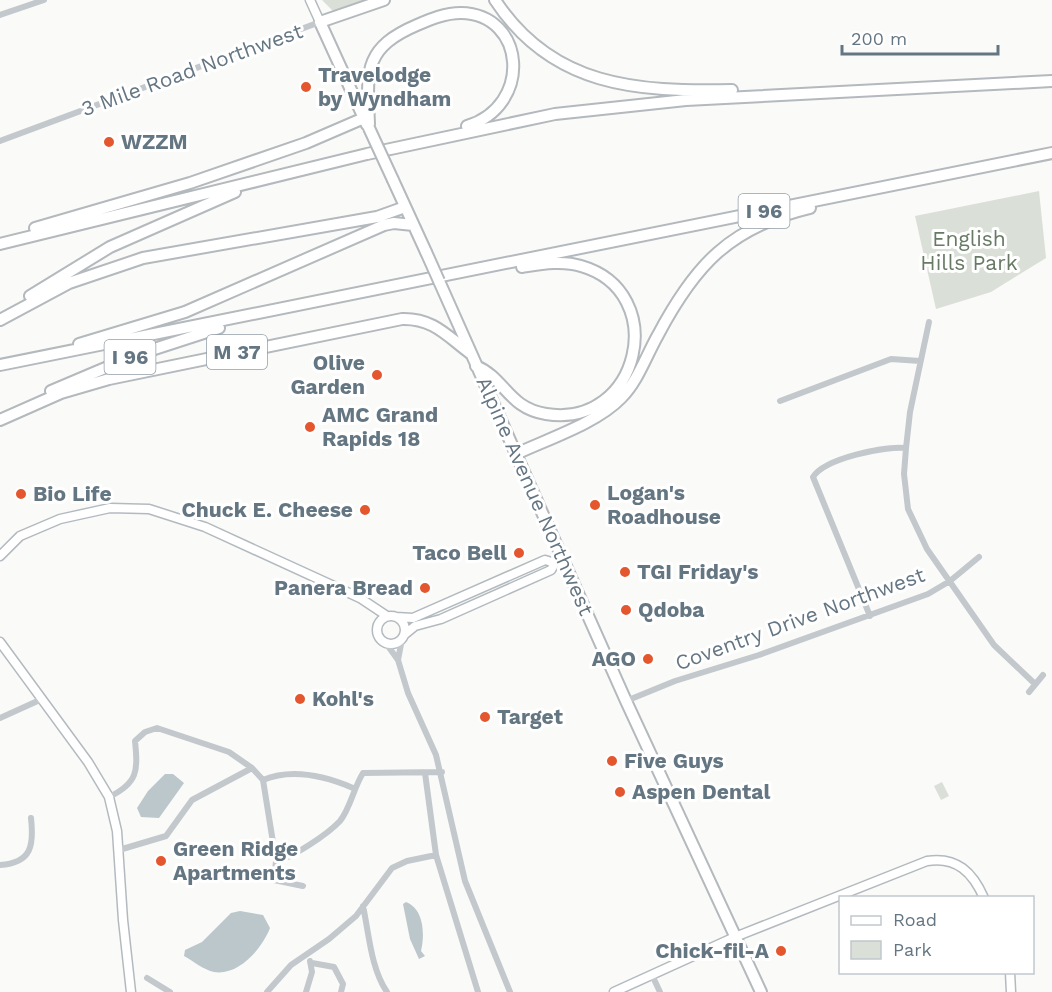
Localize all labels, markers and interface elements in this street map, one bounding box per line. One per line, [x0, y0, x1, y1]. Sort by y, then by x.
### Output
street label: 3 Mile Road Northwest [78, 18, 306, 121]
scale bar [842, 18, 998, 56]
text: 200 m [851, 28, 907, 49]
place label: Travelodge by Wyndham [318, 62, 451, 111]
marker: Travelodge by Wyndham [299, 80, 313, 94]
place label: WZZM [121, 129, 188, 154]
marker: WZZM [102, 135, 116, 149]
road number: I 96 [738, 194, 789, 228]
park label: English Hills Park [920, 226, 1018, 275]
road number: M 37 [207, 335, 267, 369]
road number: I 96 [104, 340, 156, 374]
place label: Olive Garden [290, 350, 365, 399]
marker: Olive Garden [370, 368, 384, 382]
street label: Alpine Avenue Northwest [471, 373, 600, 619]
place label: AMC Grand Rapids 18 [322, 402, 438, 451]
marker: AMC Grand Rapids 18 [303, 420, 317, 434]
place label: Logan's Roadhouse [607, 480, 721, 529]
place label: Bio Life [33, 481, 112, 506]
marker: Bio Life [14, 487, 28, 501]
place label: Chuck E. Cheese [182, 497, 353, 522]
marker: Logan's Roadhouse [588, 498, 602, 512]
marker: Chuck E. Cheese [358, 503, 372, 517]
place label: Taco Bell [412, 540, 507, 565]
marker: Taco Bell [512, 546, 526, 560]
place label: TGI Friday's [637, 559, 758, 584]
street label: Coventry Drive Northwest [672, 562, 928, 675]
marker: TGI Friday's [618, 565, 632, 579]
place label: Panera Bread [274, 575, 413, 600]
marker: Panera Bread [418, 581, 432, 595]
place label: Qdoba [638, 597, 705, 622]
marker: Qdoba [619, 603, 633, 617]
place label: AGO [592, 646, 636, 671]
marker: AGO [641, 652, 655, 666]
place label: Kohl's [312, 686, 374, 711]
marker: Kohl's [293, 692, 307, 706]
place label: Target [497, 704, 563, 729]
marker: Target [478, 710, 492, 724]
place label: Five Guys [624, 748, 724, 773]
marker: Five Guys [605, 754, 619, 768]
place label: Aspen Dental [632, 779, 770, 804]
marker: Aspen Dental [613, 785, 627, 799]
place label: Green Ridge Apartments [173, 836, 298, 885]
marker: Green Ridge Apartments [154, 854, 168, 868]
legend [839, 896, 1034, 974]
text: Road [893, 909, 937, 930]
place label: Chick-fil-A [655, 938, 770, 963]
text: Park [893, 939, 932, 960]
marker: Chick-fil-A [774, 944, 788, 958]

